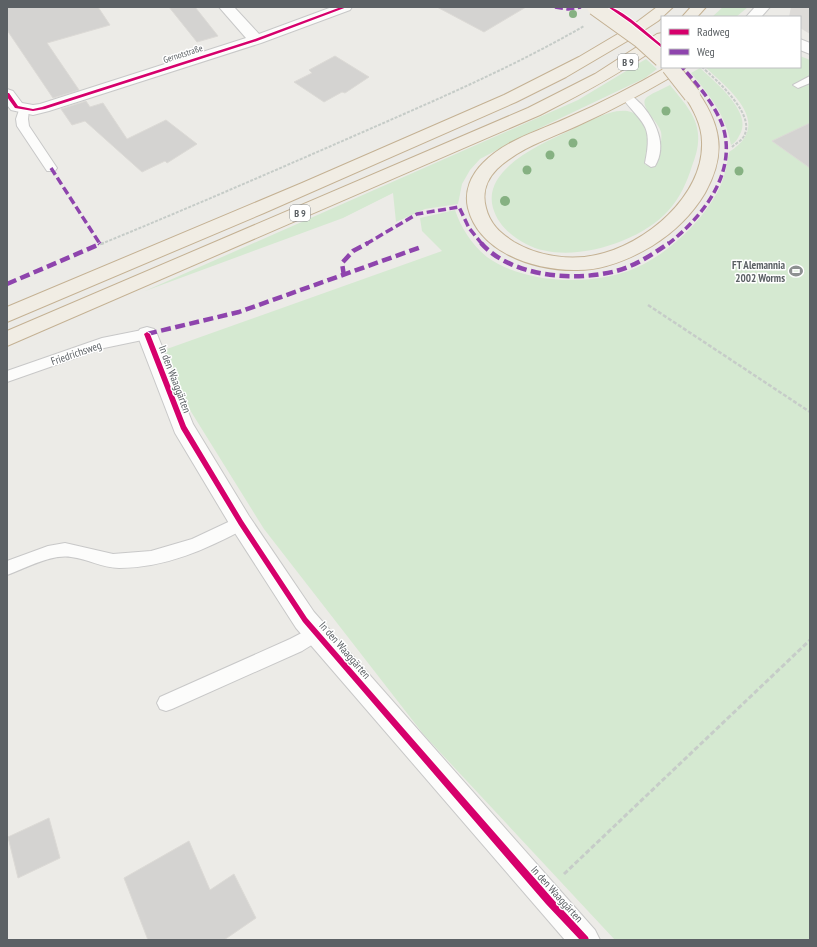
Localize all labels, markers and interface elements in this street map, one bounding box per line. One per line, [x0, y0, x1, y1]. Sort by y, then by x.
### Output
legend [661, 16, 801, 68]
text: Radweg [697, 24, 730, 39]
street label: Gernotstraße [162, 42, 204, 65]
text: Weg [697, 44, 715, 59]
road number: B 9 [618, 54, 638, 70]
road number: B 9 [290, 205, 310, 221]
place label: FT Alemannia 2002 Worms [732, 258, 785, 285]
sports icon: FT Alemannia 2002 Worms [788, 263, 804, 279]
street label: Friedrichsweg [49, 338, 103, 368]
street label: In den Waaggärten [156, 343, 194, 415]
street label: In den Waaggärten [316, 618, 374, 682]
street label: In den Waaggärten [528, 863, 586, 925]

